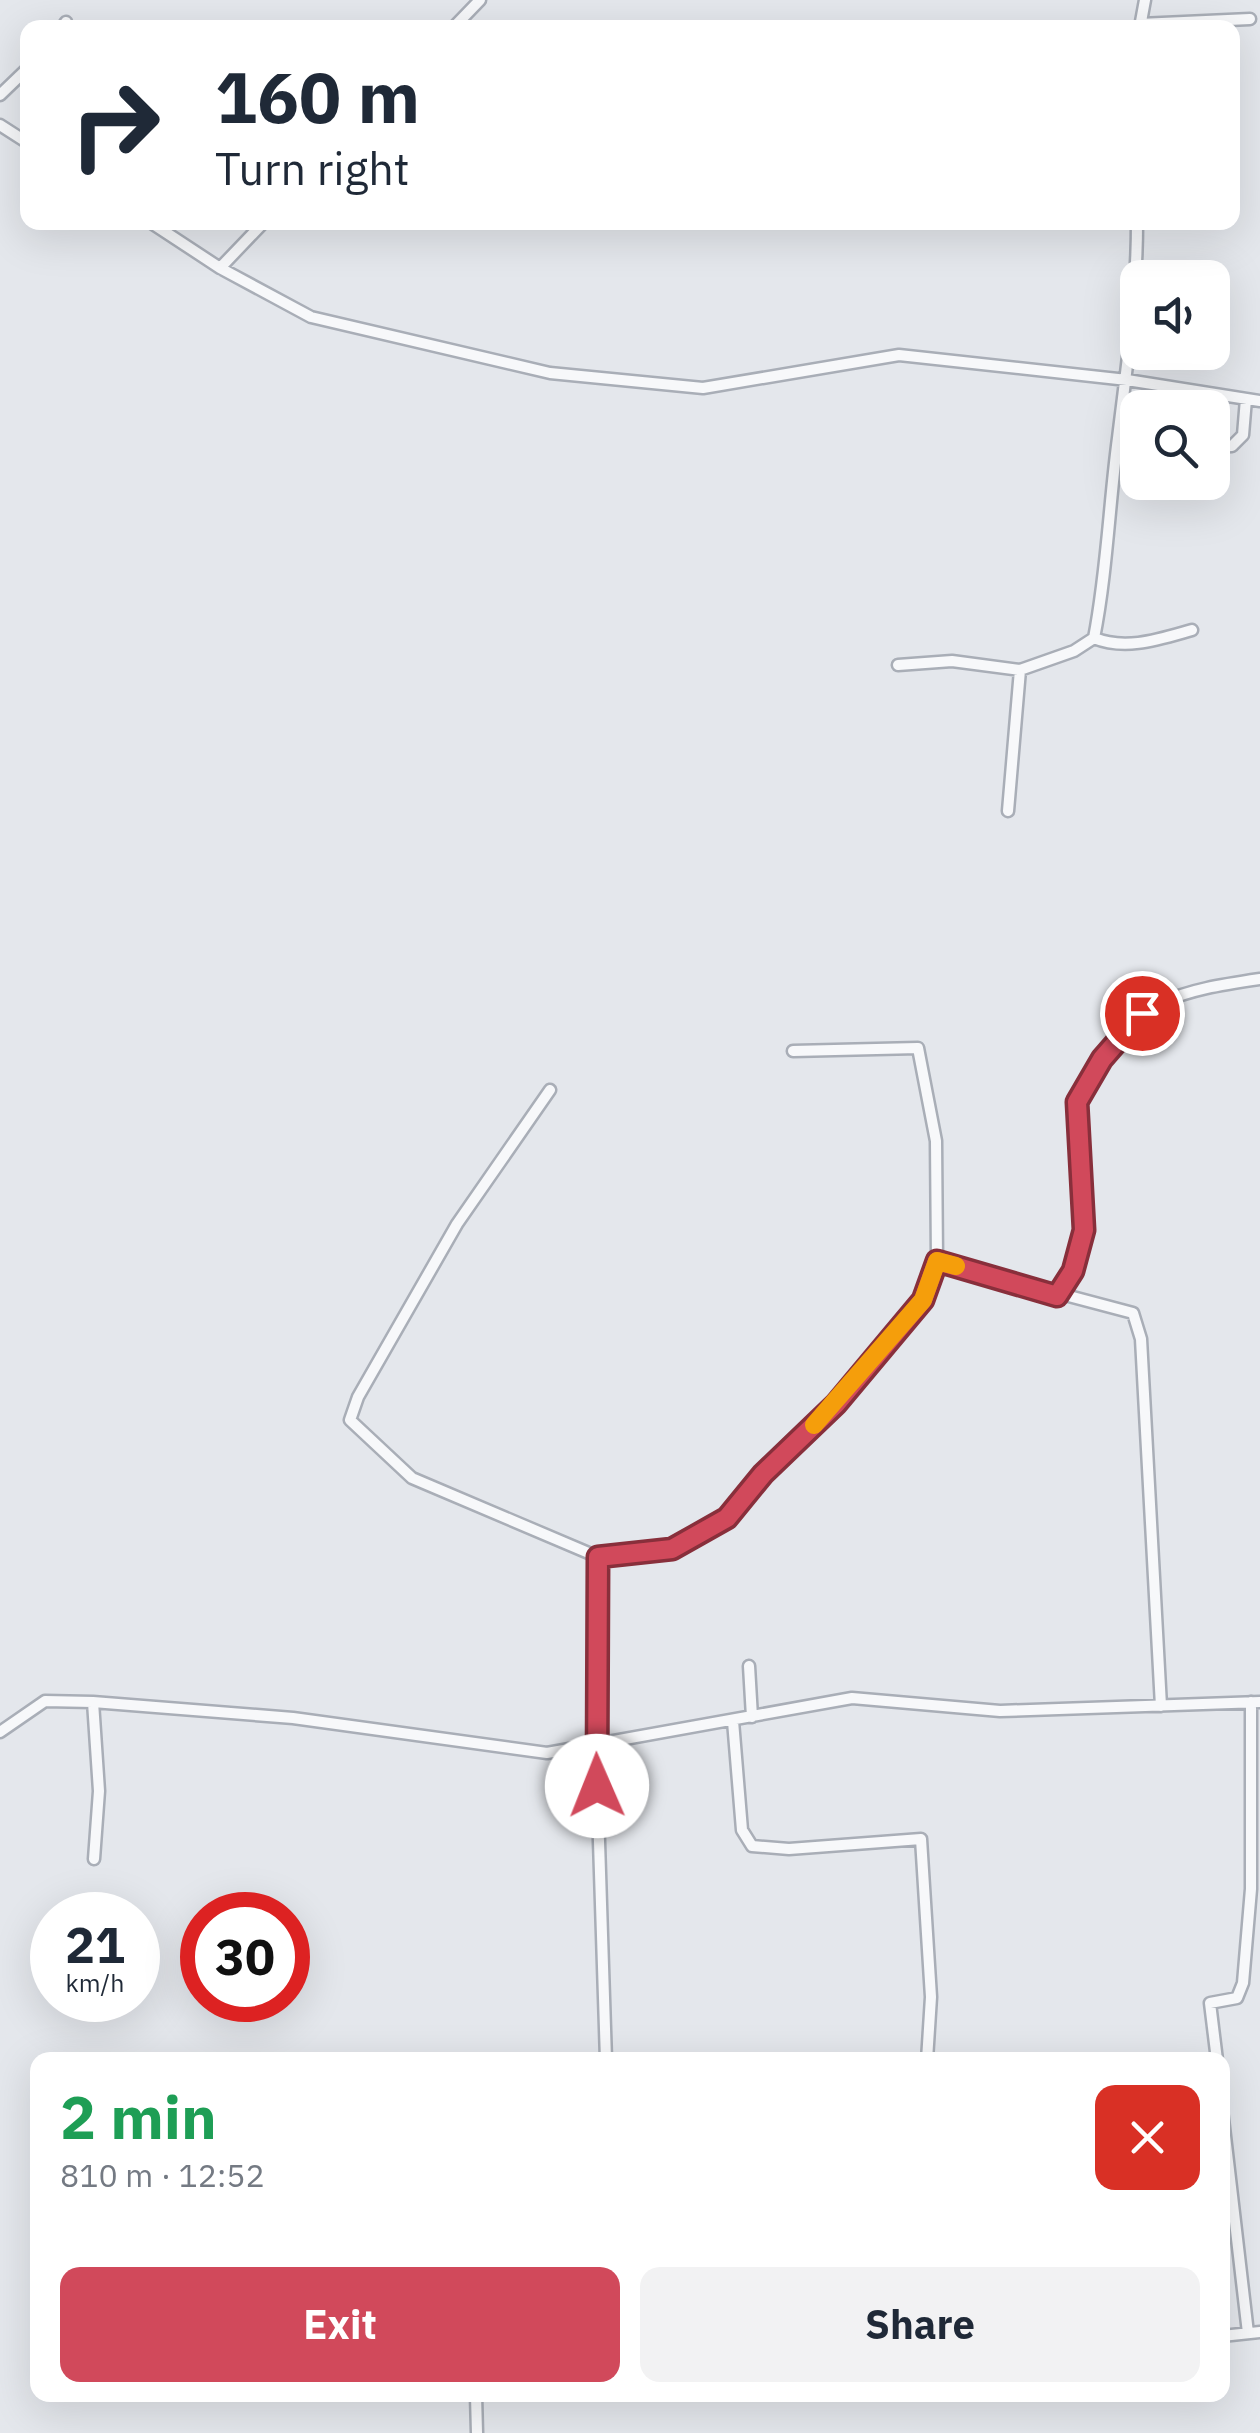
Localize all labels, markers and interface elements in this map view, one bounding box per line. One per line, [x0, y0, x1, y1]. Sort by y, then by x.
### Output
text: 160 m [215, 51, 420, 142]
icon: right [50, 60, 180, 190]
text: Turn right [215, 139, 410, 197]
map controls [1120, 260, 1230, 500]
button: sound [1120, 260, 1230, 370]
button: search [1120, 390, 1230, 500]
pin [1100, 971, 1185, 1056]
icon: arrive [1115, 986, 1170, 1041]
position arrow [545, 1734, 649, 1838]
speed limit sign: 30 [180, 1892, 310, 2022]
text: 21 [65, 1912, 125, 1977]
text: km/h [66, 1966, 124, 1999]
text: 2 min [60, 2077, 217, 2156]
button: close [1095, 2085, 1200, 2190]
text: 810 m · 12:52 [60, 2154, 265, 2196]
button: Exit [60, 2267, 620, 2382]
button: Share [640, 2267, 1200, 2382]

